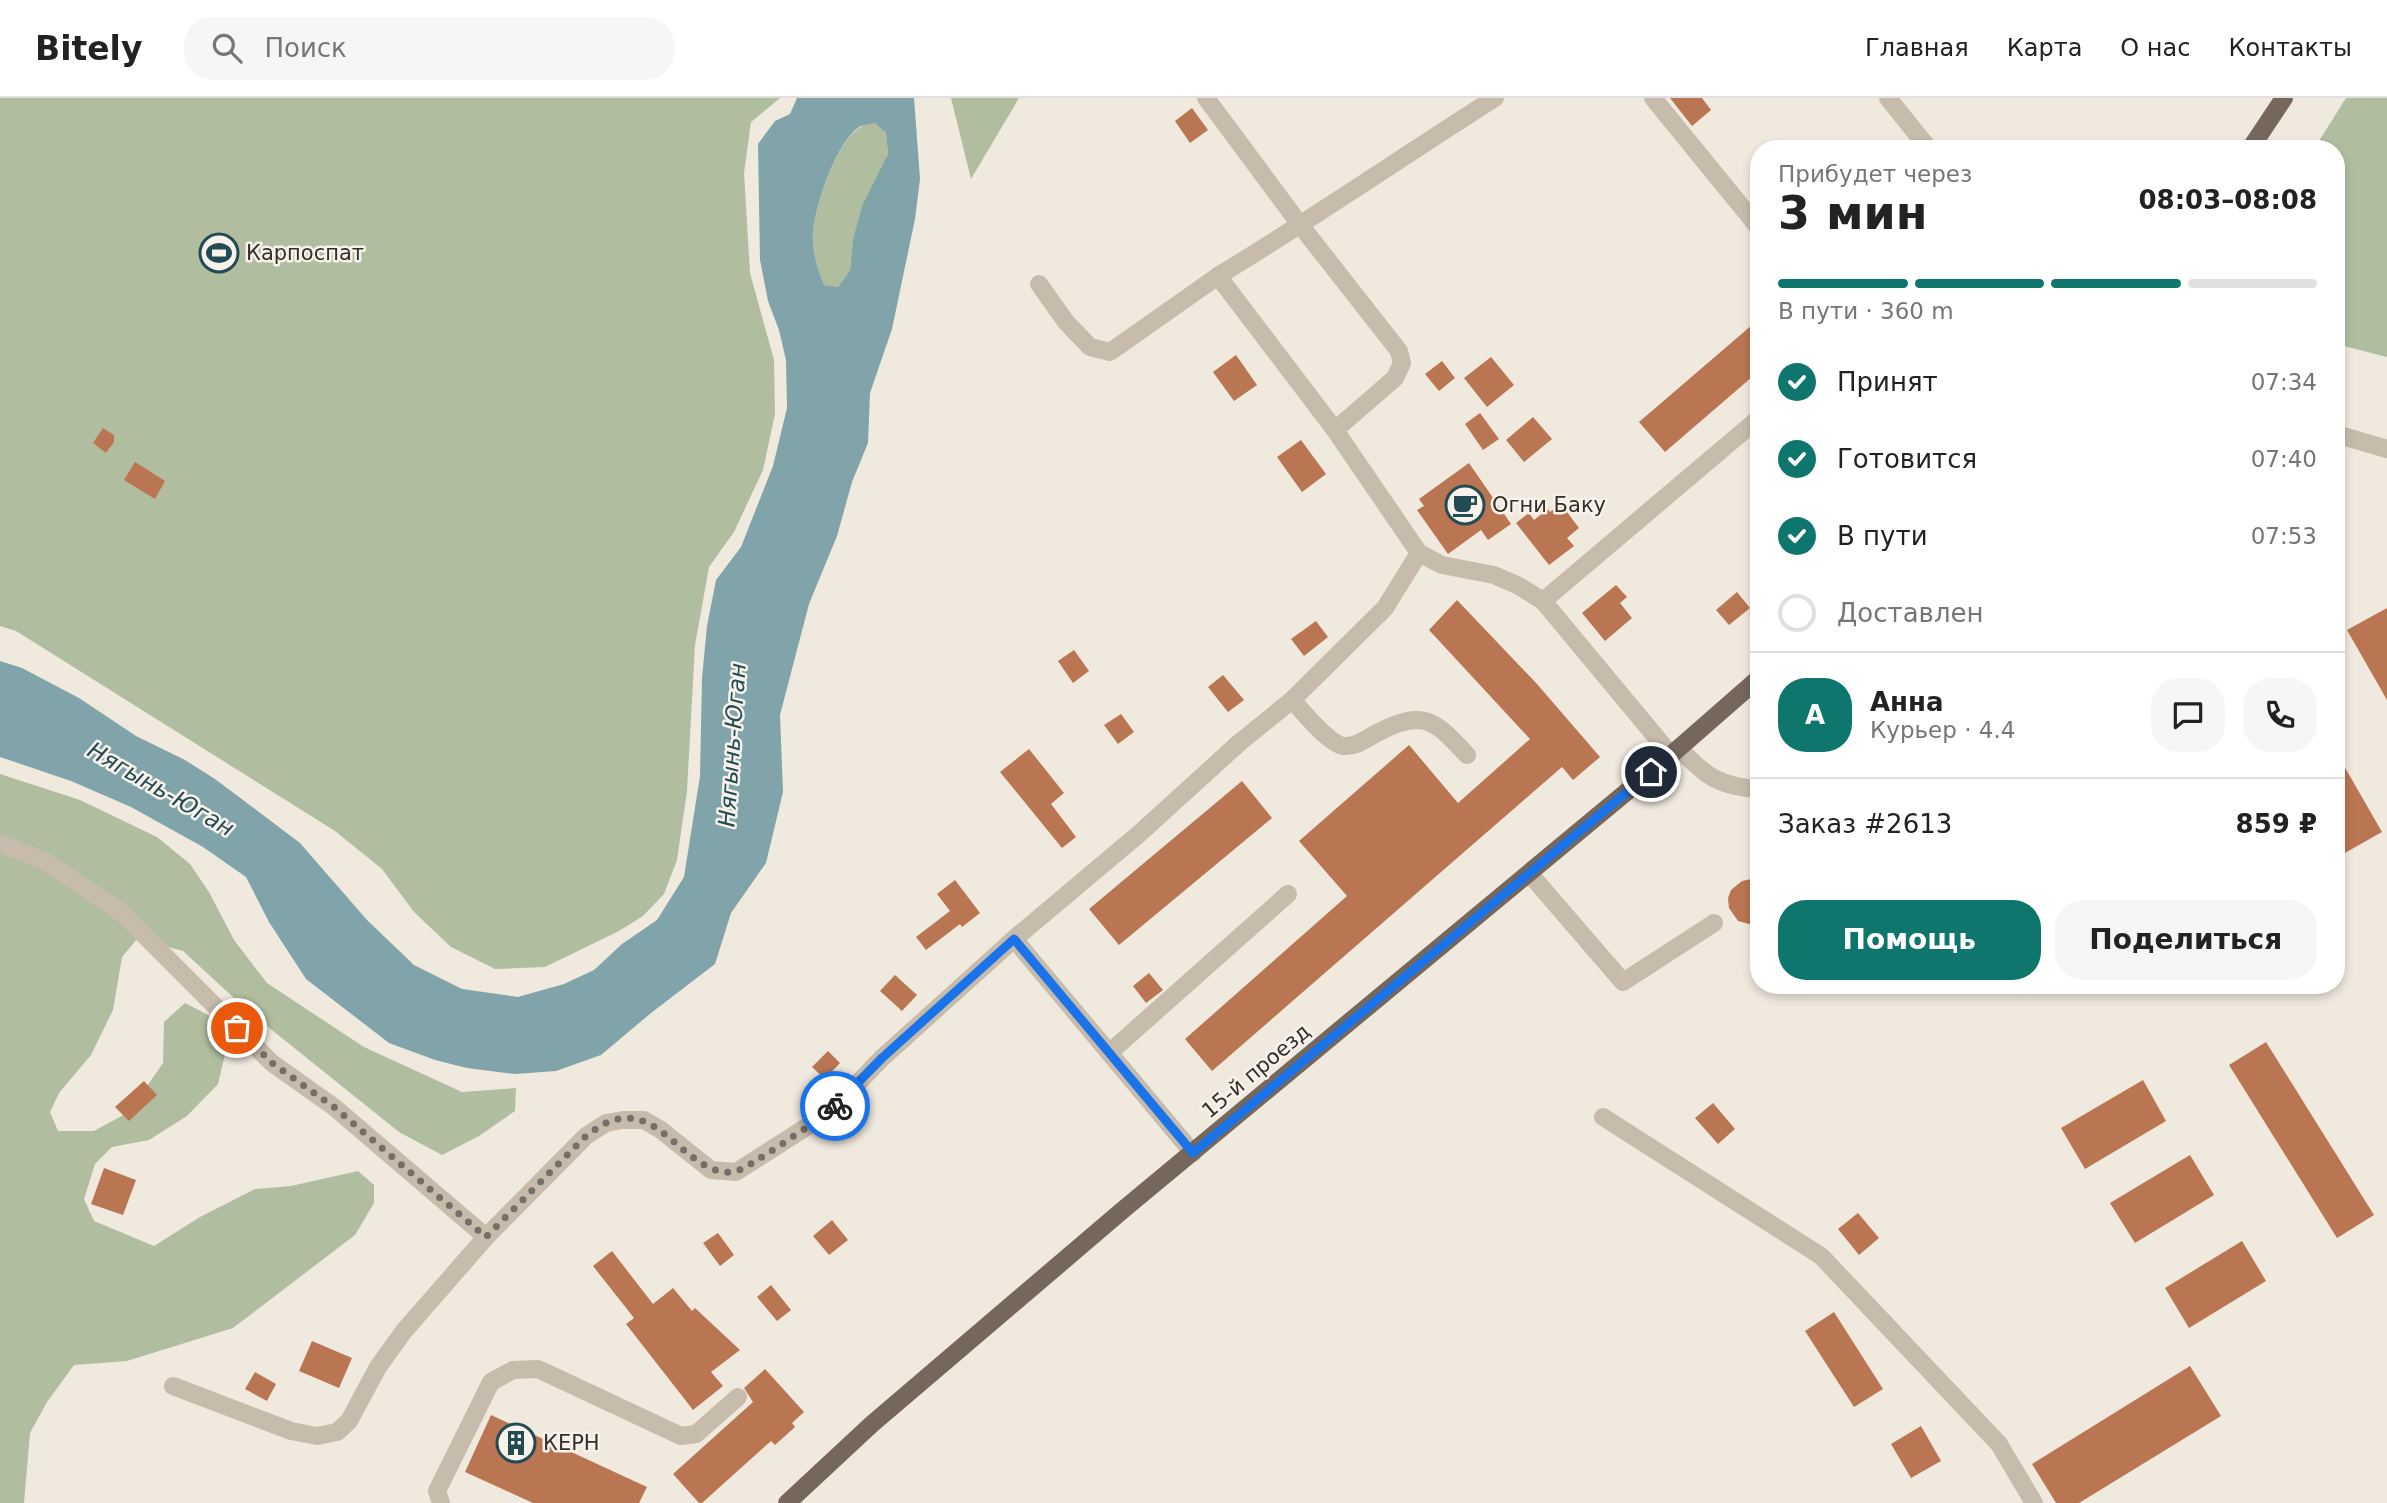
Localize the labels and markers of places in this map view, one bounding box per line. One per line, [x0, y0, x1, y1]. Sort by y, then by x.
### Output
sports icon: Карпоспат [198, 232, 240, 274]
place label: Карпоспат [246, 241, 364, 265]
cafe icon: Огни Баку [1444, 484, 1486, 526]
place label: Огни Баку [1492, 493, 1606, 517]
pin [1621, 742, 1681, 802]
pin [207, 998, 267, 1058]
building icon: КЕРН [495, 1422, 537, 1464]
place label: КЕРН [543, 1431, 600, 1455]

